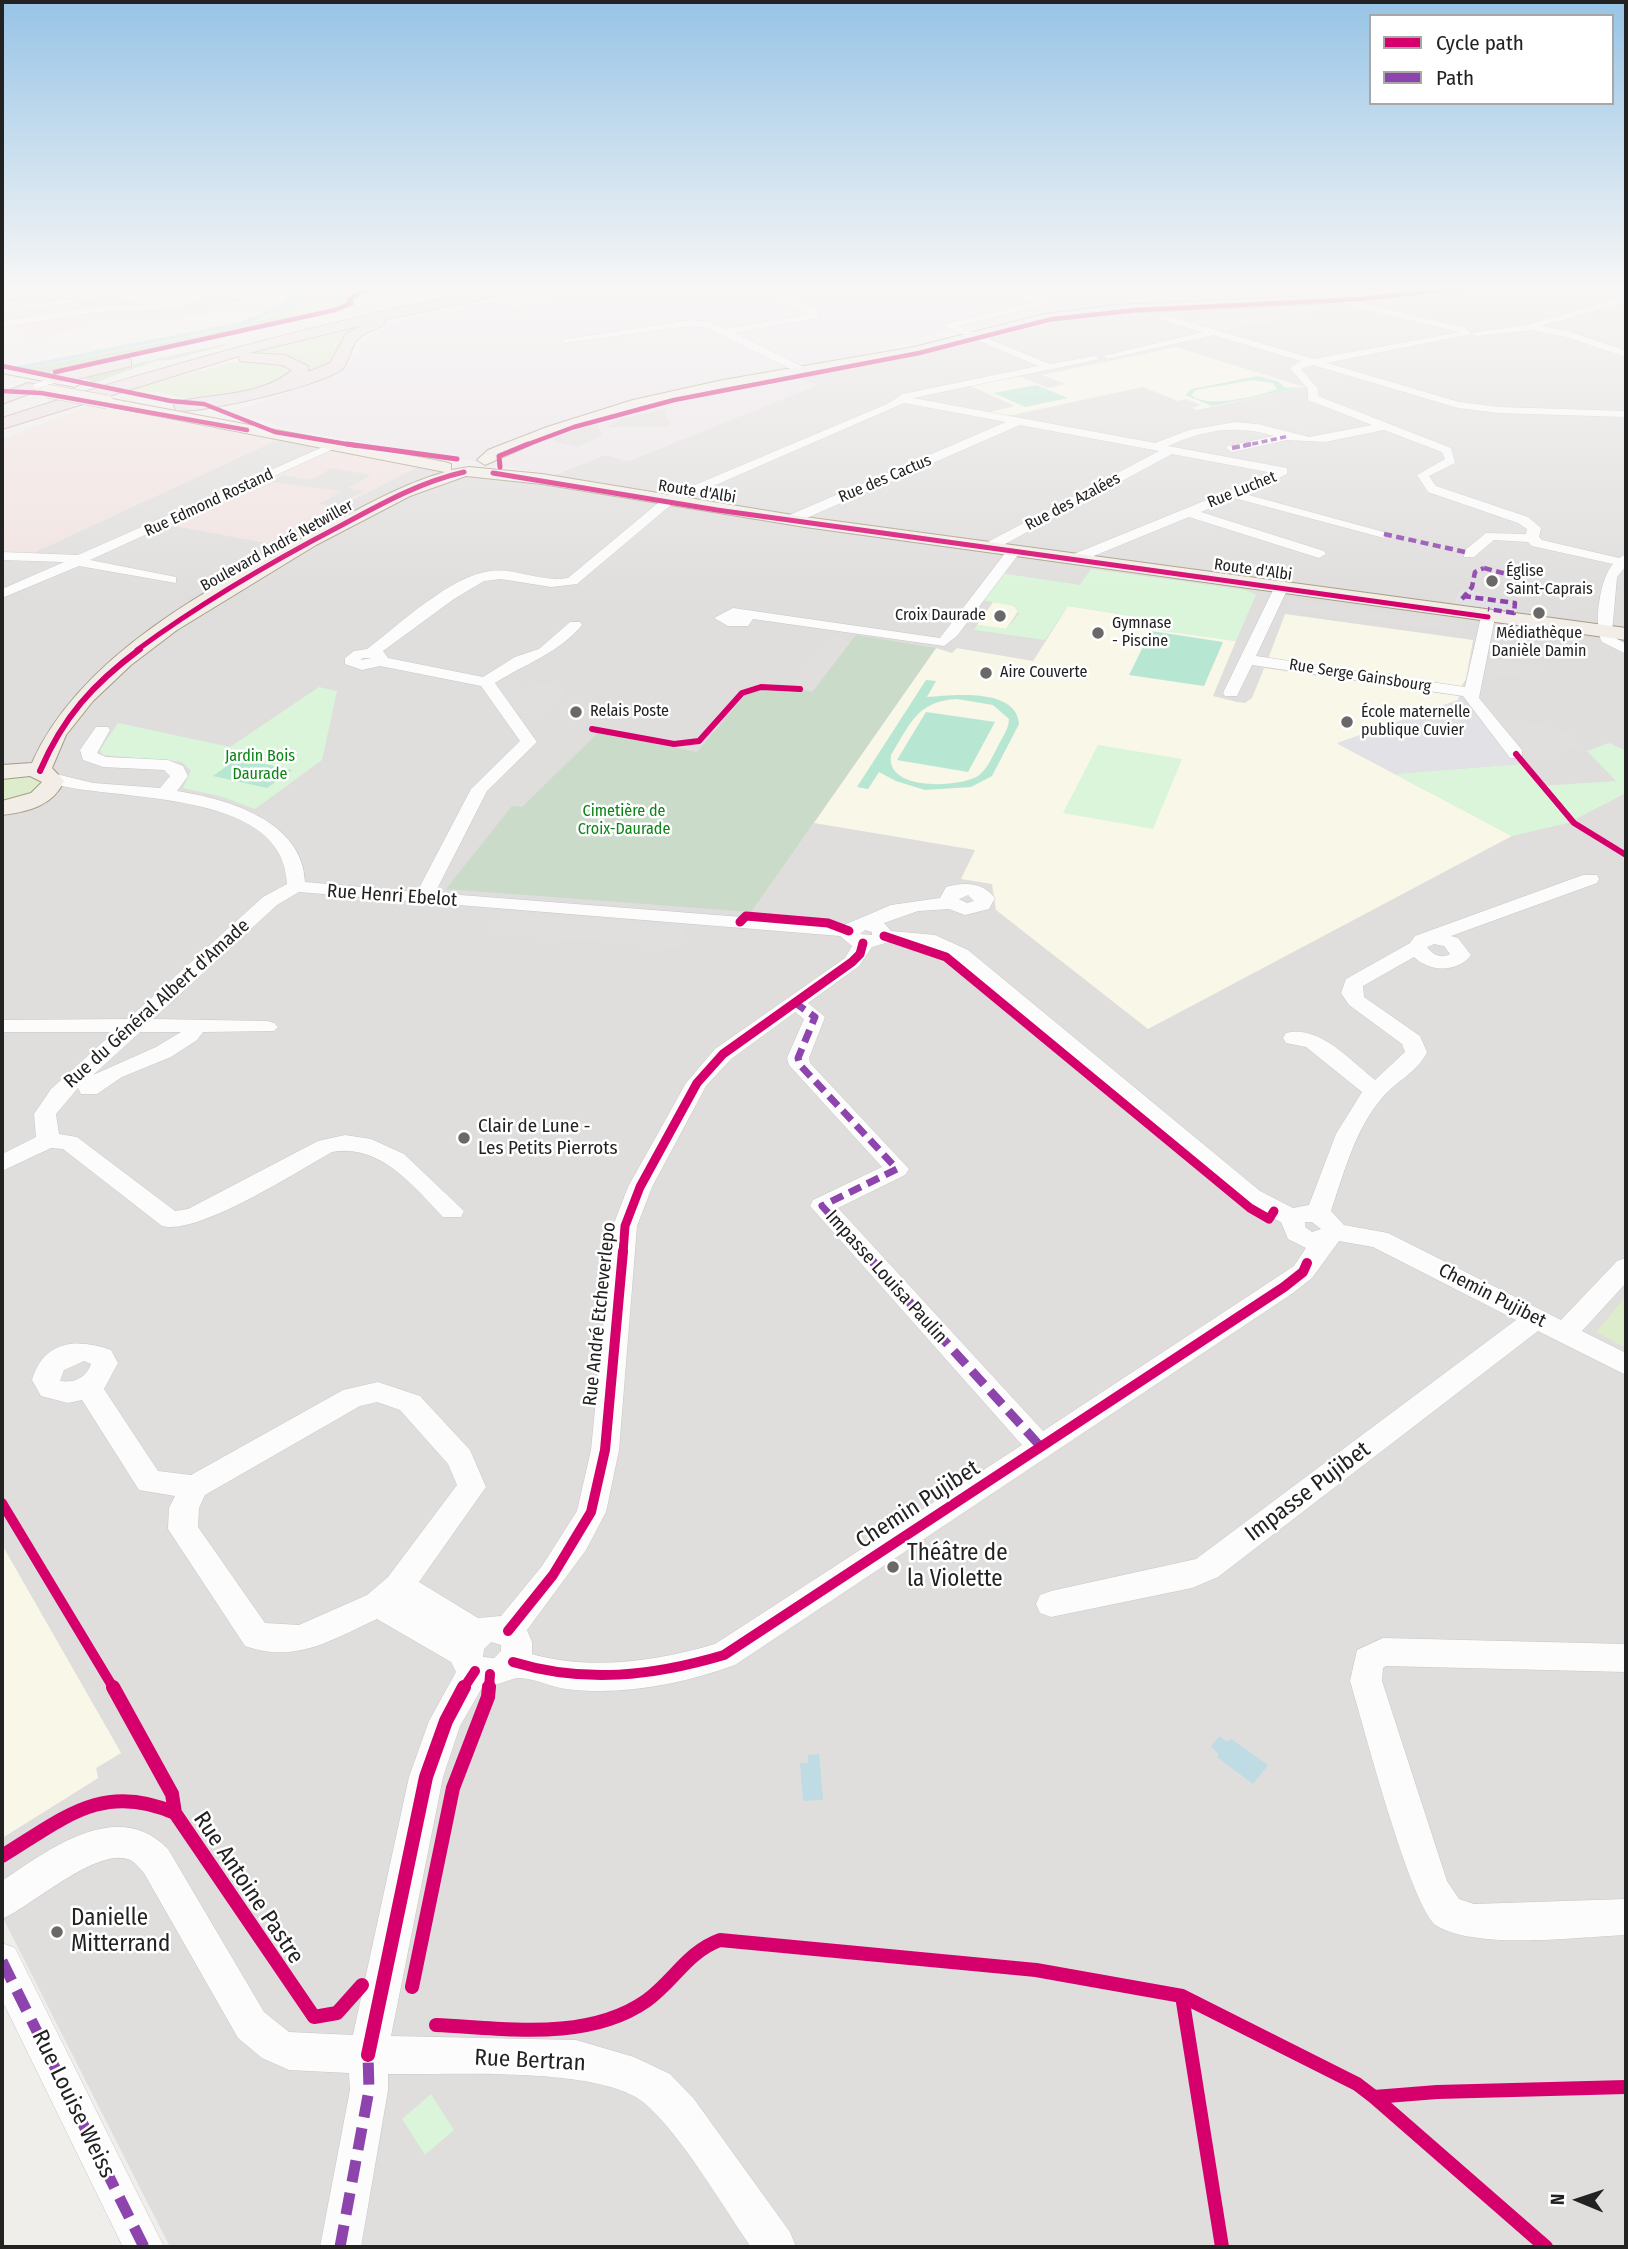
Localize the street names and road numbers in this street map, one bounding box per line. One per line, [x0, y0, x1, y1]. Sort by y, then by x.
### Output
street label: Rue des Cactus [836, 451, 934, 507]
street label: Rue Edmond Rostand [142, 465, 276, 541]
street label: Rue Luchet [1205, 468, 1279, 512]
street label: Rue des Azalées [1022, 469, 1124, 535]
street label: Route d'Albi [657, 476, 737, 508]
street label: Boulevard André Netwiller [197, 496, 357, 596]
street label: Route d'Albi [1213, 555, 1293, 585]
street label: Rue Serge Gainsbourg [1288, 655, 1432, 697]
street label: Rue Henri Ebelot [326, 880, 458, 912]
street label: Rue du Général Albert d'Amade [60, 915, 254, 1093]
street label: Impasse Louisa Paulin [820, 1206, 952, 1348]
street label: Rue André Etcheverlepo [579, 1221, 621, 1407]
street label: Chemin Pujibet [1435, 1259, 1549, 1333]
street label: Impasse Pujibet [1240, 1436, 1376, 1548]
street label: Chemin Pujibet [851, 1455, 985, 1555]
street label: Rue Antoine Pastre [187, 1807, 309, 1969]
street label: Rue Louise Weiss [25, 2026, 121, 2182]
street label: Rue Bertran [474, 2044, 586, 2078]

